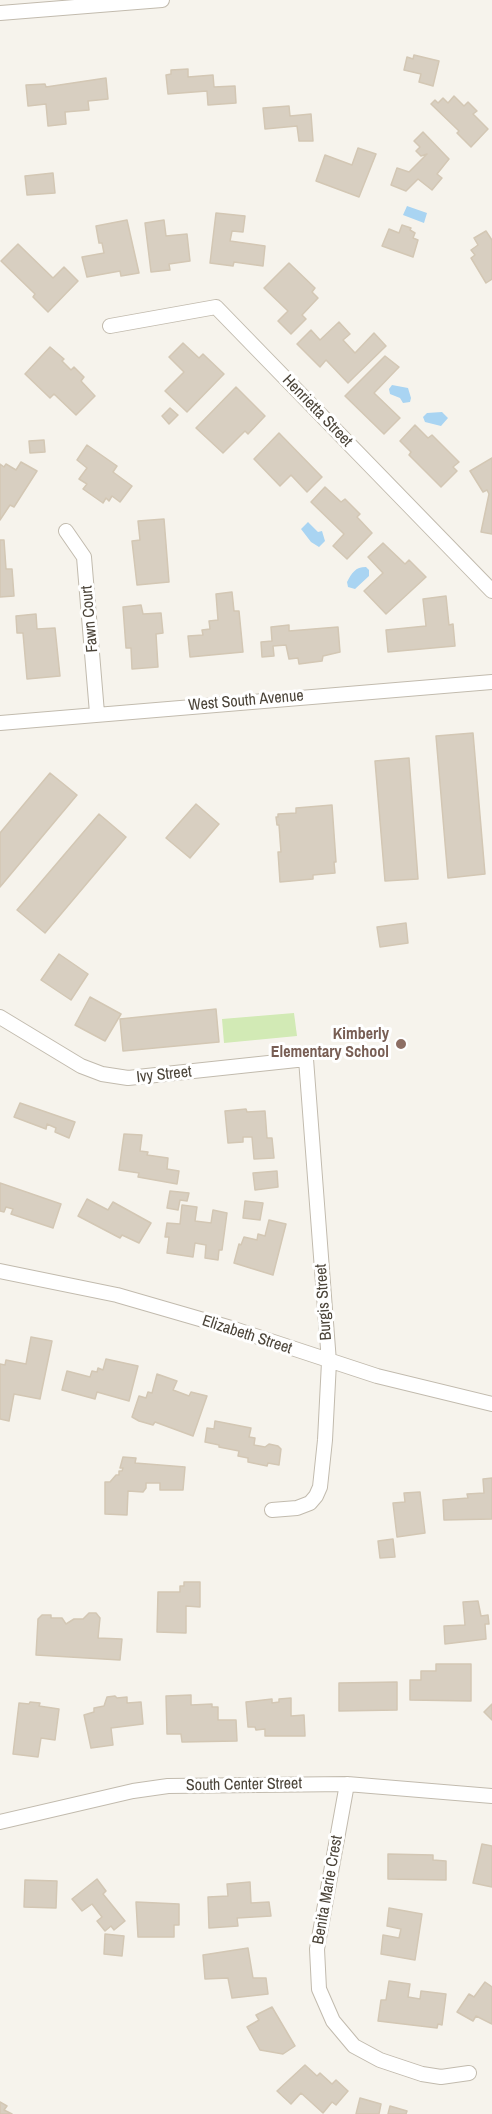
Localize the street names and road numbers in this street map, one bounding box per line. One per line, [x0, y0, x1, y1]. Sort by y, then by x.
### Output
street label: Henrietta Street [278, 371, 356, 451]
street label: Fawn Court [78, 585, 102, 653]
street label: West South Avenue [188, 686, 304, 716]
street label: Ivy Street [135, 1063, 193, 1087]
street label: Burgis Street [312, 1263, 336, 1341]
street label: Elizabeth Street [200, 1311, 294, 1359]
street label: South Center Street [186, 1774, 302, 1796]
street label: Benita Marie Crest [309, 1834, 347, 1946]

